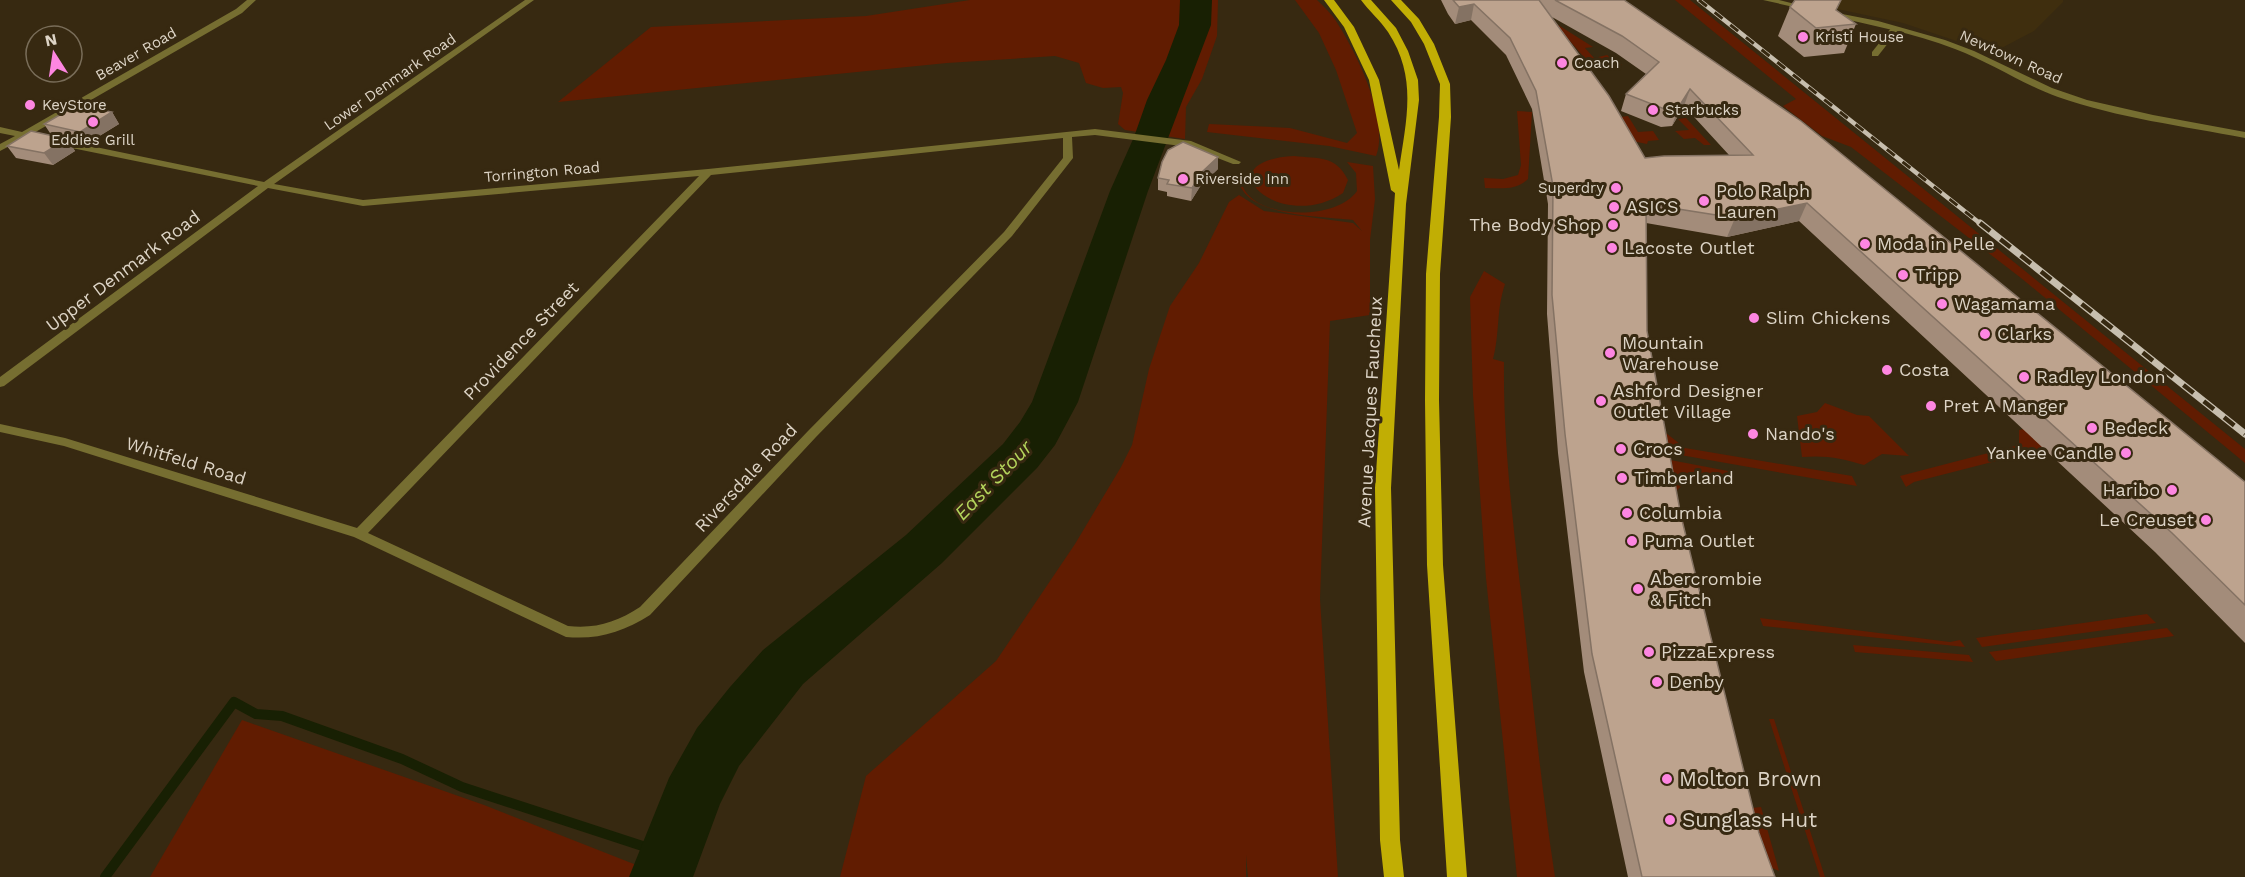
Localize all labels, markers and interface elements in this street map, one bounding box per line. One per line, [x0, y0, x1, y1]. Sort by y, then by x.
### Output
north arrow [24, 24, 84, 84]
street label: Beaver Road [92, 24, 180, 84]
street label: Newtown Road [1957, 26, 2065, 88]
place label: Kristi House [1815, 28, 1904, 46]
text: N [43, 29, 59, 50]
street label: Lower Denmark Road [321, 30, 459, 134]
marker: Kristi House [1796, 30, 1810, 44]
place label: Coach [1574, 54, 1619, 72]
marker: Coach [1555, 56, 1569, 70]
place label: KeyStore [42, 96, 107, 114]
marker: KeyStore [23, 98, 37, 112]
place label: Starbucks [1665, 101, 1739, 119]
marker: Starbucks [1646, 103, 1660, 117]
marker: Eddies Grill [86, 115, 100, 129]
place label: Eddies Grill [51, 131, 135, 149]
street label: Torrington Road [483, 158, 601, 186]
place label: Riverside Inn [1195, 170, 1289, 188]
marker: Riverside Inn [1176, 172, 1190, 186]
place label: Superdry [1538, 179, 1604, 197]
place label: Polo Ralph Lauren [1716, 180, 1810, 222]
marker: Superdry [1609, 181, 1623, 195]
marker: Polo Ralph Lauren [1697, 194, 1711, 208]
place label: ASICS [1626, 196, 1679, 217]
marker: ASICS [1607, 200, 1621, 214]
street label: Upper Denmark Road [41, 206, 204, 335]
place label: The Body Shop [1469, 214, 1601, 235]
marker: The Body Shop [1606, 218, 1620, 232]
place label: Moda in Pelle [1877, 233, 1995, 254]
place label: Lacoste Outlet [1624, 237, 1755, 258]
marker: Moda in Pelle [1858, 237, 1872, 251]
marker: Lacoste Outlet [1605, 241, 1619, 255]
place label: Tripp [1915, 264, 1959, 285]
marker: Tripp [1896, 268, 1910, 282]
street label: Providence Street [459, 277, 583, 404]
place label: Wagamama [1954, 293, 2055, 314]
street label: Avenue Jacques Faucheux [1353, 296, 1386, 528]
marker: Wagamama [1935, 297, 1949, 311]
place label: Slim Chickens [1766, 307, 1890, 328]
marker: Slim Chickens [1747, 311, 1761, 325]
place label: Clarks [1997, 323, 2052, 344]
marker: Clarks [1978, 327, 1992, 341]
place label: Mountain Warehouse [1622, 332, 1719, 374]
marker: Mountain Warehouse [1603, 346, 1617, 360]
place label: Costa [1899, 359, 1949, 380]
marker: Costa [1880, 363, 1894, 377]
place label: Radley London [2036, 366, 2166, 387]
marker: Radley London [2017, 370, 2031, 384]
place label: Ashford Designer Outlet Village [1613, 380, 1763, 422]
marker: Ashford Designer Outlet Village [1594, 394, 1608, 408]
place label: Pret A Manger [1943, 395, 2065, 416]
marker: Pret A Manger [1924, 399, 1938, 413]
place label: Bedeck [2104, 417, 2168, 438]
street label: Riversdale Road [690, 419, 801, 536]
marker: Bedeck [2085, 421, 2099, 435]
place label: Nando's [1765, 423, 1835, 444]
marker: Nando's [1746, 427, 1760, 441]
street label: Whitfeld Road [124, 432, 249, 489]
water label: East Stour [949, 434, 1038, 525]
place label: Crocs [1633, 438, 1683, 459]
marker: Crocs [1614, 442, 1628, 456]
place label: Yankee Candle [1986, 442, 2114, 463]
marker: Yankee Candle [2119, 446, 2133, 460]
place label: Timberland [1634, 467, 1734, 488]
marker: Timberland [1615, 471, 1629, 485]
place label: Haribo [2102, 479, 2160, 500]
marker: Haribo [2165, 483, 2179, 497]
place label: Columbia [1639, 502, 1722, 523]
marker: Columbia [1620, 506, 1634, 520]
place label: Le Creuset [2099, 509, 2194, 530]
marker: Le Creuset [2199, 513, 2213, 527]
place label: Puma Outlet [1644, 530, 1755, 551]
marker: Puma Outlet [1625, 534, 1639, 548]
place label: Abercrombie & Fitch [1650, 568, 1762, 610]
marker: Abercrombie & Fitch [1631, 582, 1645, 596]
place label: PizzaExpress [1661, 641, 1775, 662]
marker: PizzaExpress [1642, 645, 1656, 659]
place label: Denby [1669, 671, 1725, 692]
marker: Denby [1650, 675, 1664, 689]
place label: Molton Brown [1679, 766, 1822, 791]
marker: Molton Brown [1660, 772, 1674, 786]
place label: Sunglass Hut [1682, 807, 1817, 832]
marker: Sunglass Hut [1663, 813, 1677, 827]

